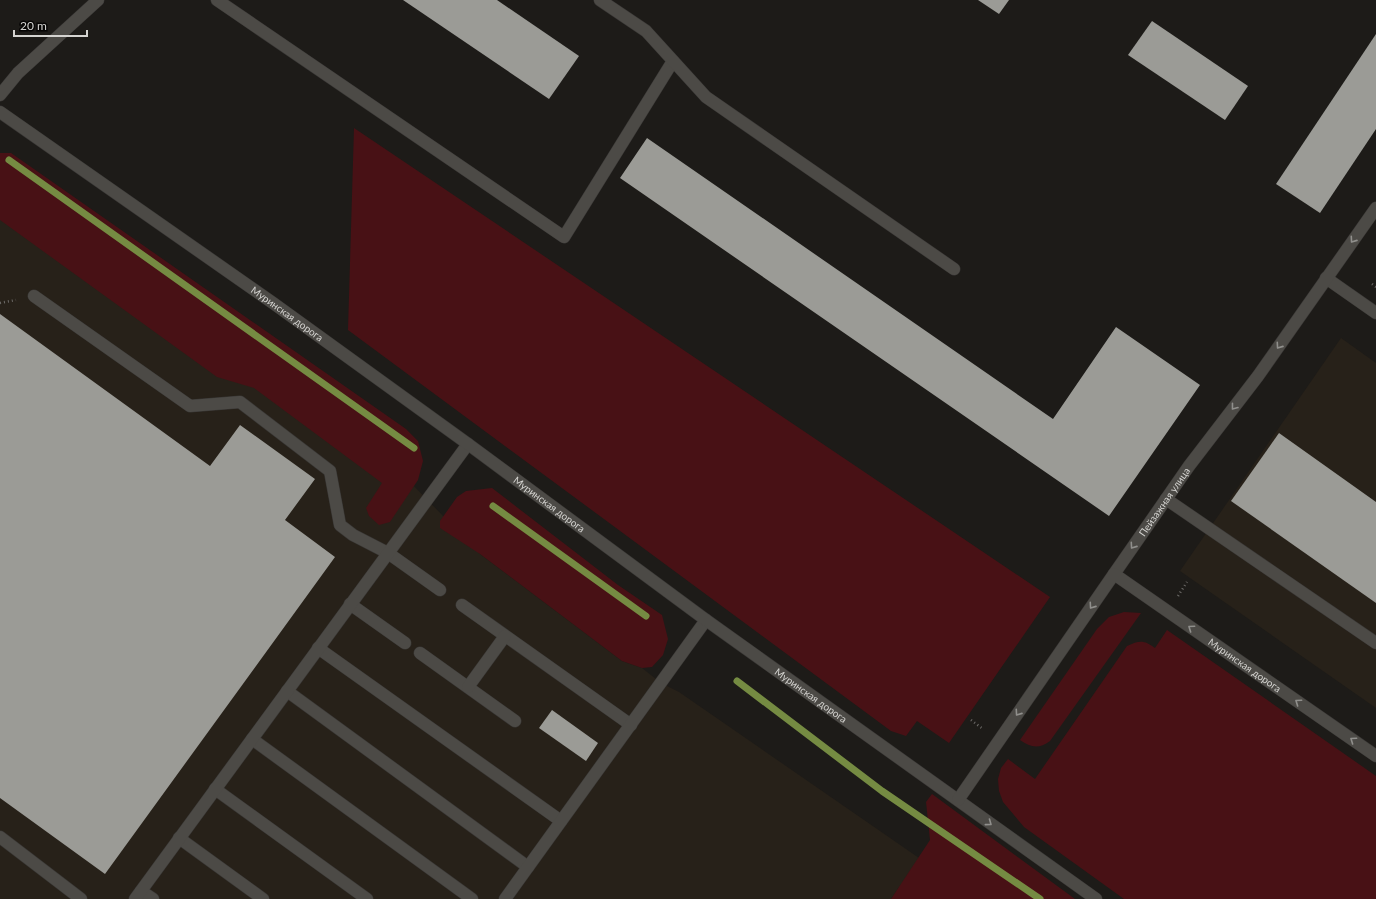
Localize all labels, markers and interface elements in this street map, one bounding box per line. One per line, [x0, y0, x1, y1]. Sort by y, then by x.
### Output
scale bar [14, 12, 87, 38]
text: 20 m [20, 18, 47, 33]
one-way arrow [1351, 235, 1358, 242]
street label: Муринская дорога [249, 284, 326, 343]
one-way arrow [1276, 342, 1284, 349]
one-way arrow [1232, 403, 1239, 410]
street label: Пейзажная улица [1136, 465, 1192, 538]
street label: Муринская дорога [511, 474, 587, 535]
one-way arrow [1131, 542, 1138, 549]
one-way arrow [1089, 602, 1097, 609]
one-way arrow [1189, 626, 1196, 633]
street label: Муринская дорога [1206, 635, 1284, 694]
street label: Муринская дорога [773, 665, 850, 725]
one-way arrow [1295, 699, 1302, 707]
one-way arrow [1015, 709, 1023, 716]
one-way arrow [1350, 737, 1357, 745]
one-way arrow [985, 818, 992, 825]

